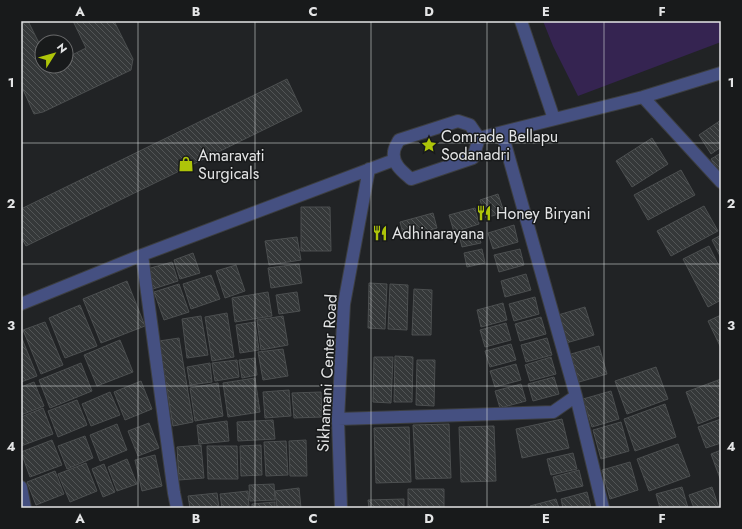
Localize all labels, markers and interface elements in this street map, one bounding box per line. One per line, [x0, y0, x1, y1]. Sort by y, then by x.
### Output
text: A [74, 2, 85, 21]
text: B [192, 2, 201, 21]
text: C [308, 2, 318, 21]
text: D [424, 2, 434, 21]
text: E [542, 2, 550, 21]
text: F [658, 2, 666, 21]
north arrow [34, 34, 74, 74]
text: N [53, 40, 71, 56]
text: 1 [8, 73, 14, 92]
text: 1 [728, 73, 734, 92]
place label: Comrade Bellapu Sodanadri [441, 125, 558, 166]
place icon: Comrade Bellapu Sodanadri [420, 136, 438, 154]
place label: Amaravati Surgicals [198, 144, 265, 185]
shop icon: Amaravati Surgicals [177, 155, 195, 173]
text: 2 [7, 194, 15, 213]
text: 2 [727, 194, 735, 213]
place label: Honey Biryani [496, 202, 591, 225]
restaurant icon: Honey Biryani [475, 204, 493, 222]
place label: Adhinarayana [392, 222, 484, 245]
restaurant icon: Adhinarayana [371, 224, 389, 242]
street label: Sikhamani Center Road [311, 293, 343, 453]
text: 3 [7, 316, 15, 335]
text: 3 [727, 316, 735, 335]
text: 4 [6, 437, 16, 456]
text: 4 [726, 437, 736, 456]
text: A [74, 509, 85, 528]
text: B [192, 509, 201, 528]
text: C [308, 509, 318, 528]
text: D [424, 509, 434, 528]
text: E [542, 509, 550, 528]
text: F [658, 509, 666, 528]

